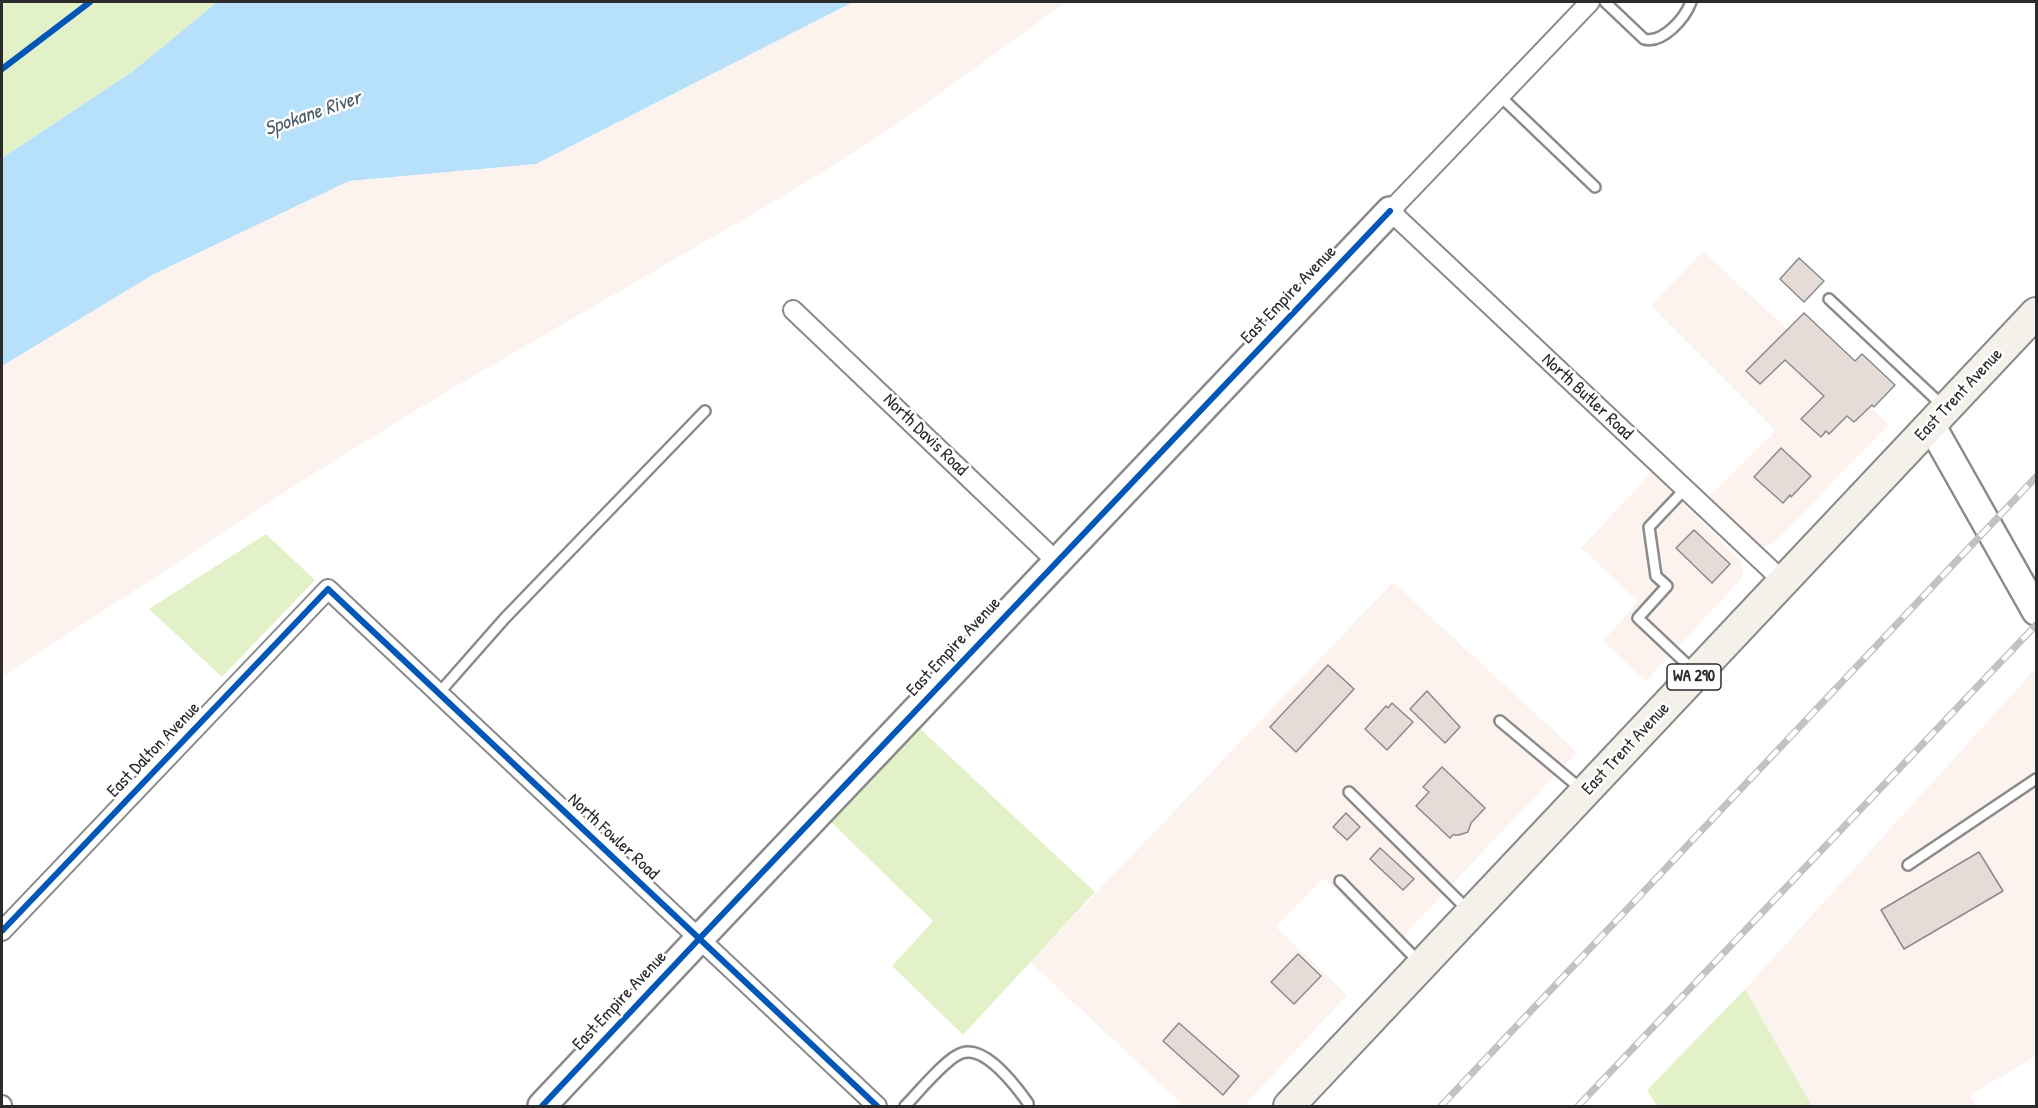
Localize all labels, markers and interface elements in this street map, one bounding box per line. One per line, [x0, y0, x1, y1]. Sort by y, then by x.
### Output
water label: Spokane River [261, 86, 365, 142]
street label: East Empire Avenue [1237, 241, 1341, 349]
street label: East Trent Avenue [1911, 344, 2007, 446]
street label: North Butler Road [1537, 349, 1637, 445]
street label: North Davis Road [878, 389, 972, 481]
street label: East Empire Avenue [902, 593, 1006, 701]
road number: WA 290 [1667, 664, 1721, 690]
street label: East Dalton Avenue [103, 698, 205, 802]
street label: East Trent Avenue [1578, 698, 1674, 800]
street label: North Fowler Road [563, 789, 663, 885]
street label: East Empire Avenue [568, 947, 672, 1055]

